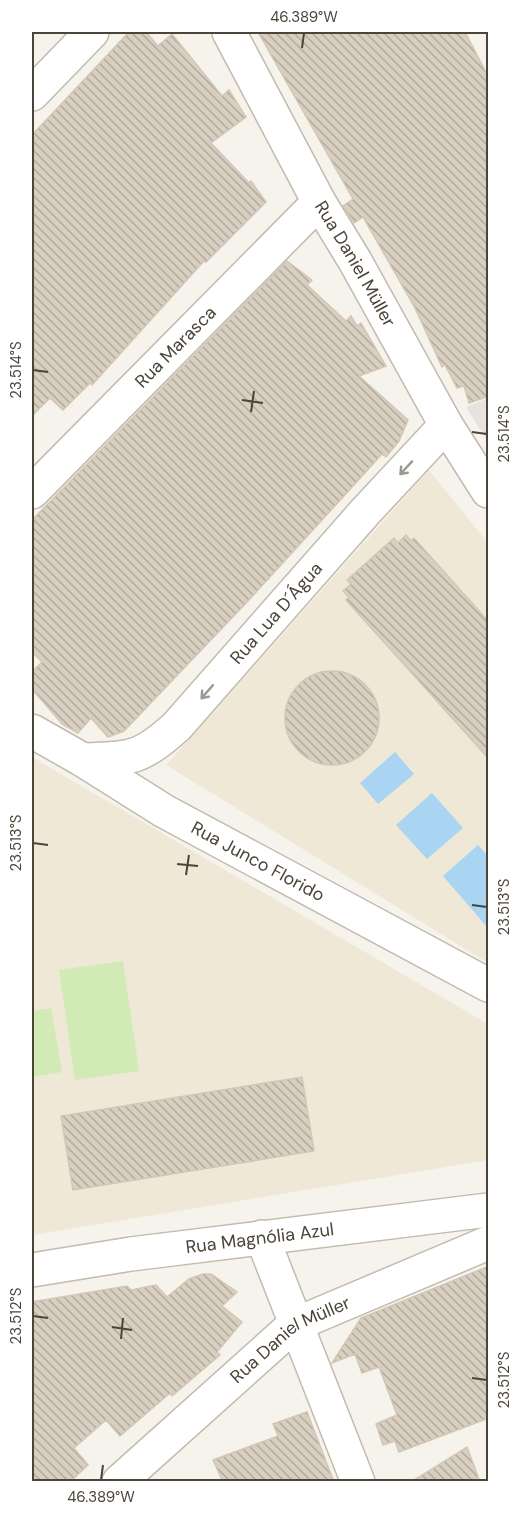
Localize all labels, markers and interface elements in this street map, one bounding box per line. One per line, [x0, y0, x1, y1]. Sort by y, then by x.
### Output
text: 46.389°W [270, 7, 338, 27]
street label: Rua Daniel Müller [309, 196, 401, 331]
street label: Rua Marasca [130, 301, 221, 393]
text: 23.514°S [6, 341, 26, 399]
text: 23.514°S [494, 405, 514, 463]
one-way arrow [399, 460, 413, 475]
street label: Rua Lua D´Água [225, 557, 328, 669]
one-way arrow [200, 684, 214, 699]
text: 23.513°S [6, 814, 26, 872]
street label: Rua Junco Florido [187, 816, 329, 907]
text: 23.513°S [494, 878, 514, 936]
street label: Rua Magnólia Azul [184, 1217, 335, 1259]
text: 23.512°S [6, 1287, 26, 1344]
street label: Rua Daniel Müller [225, 1291, 354, 1389]
text: 23.512°S [494, 1351, 514, 1408]
text: 46.389°W [67, 1487, 135, 1507]

